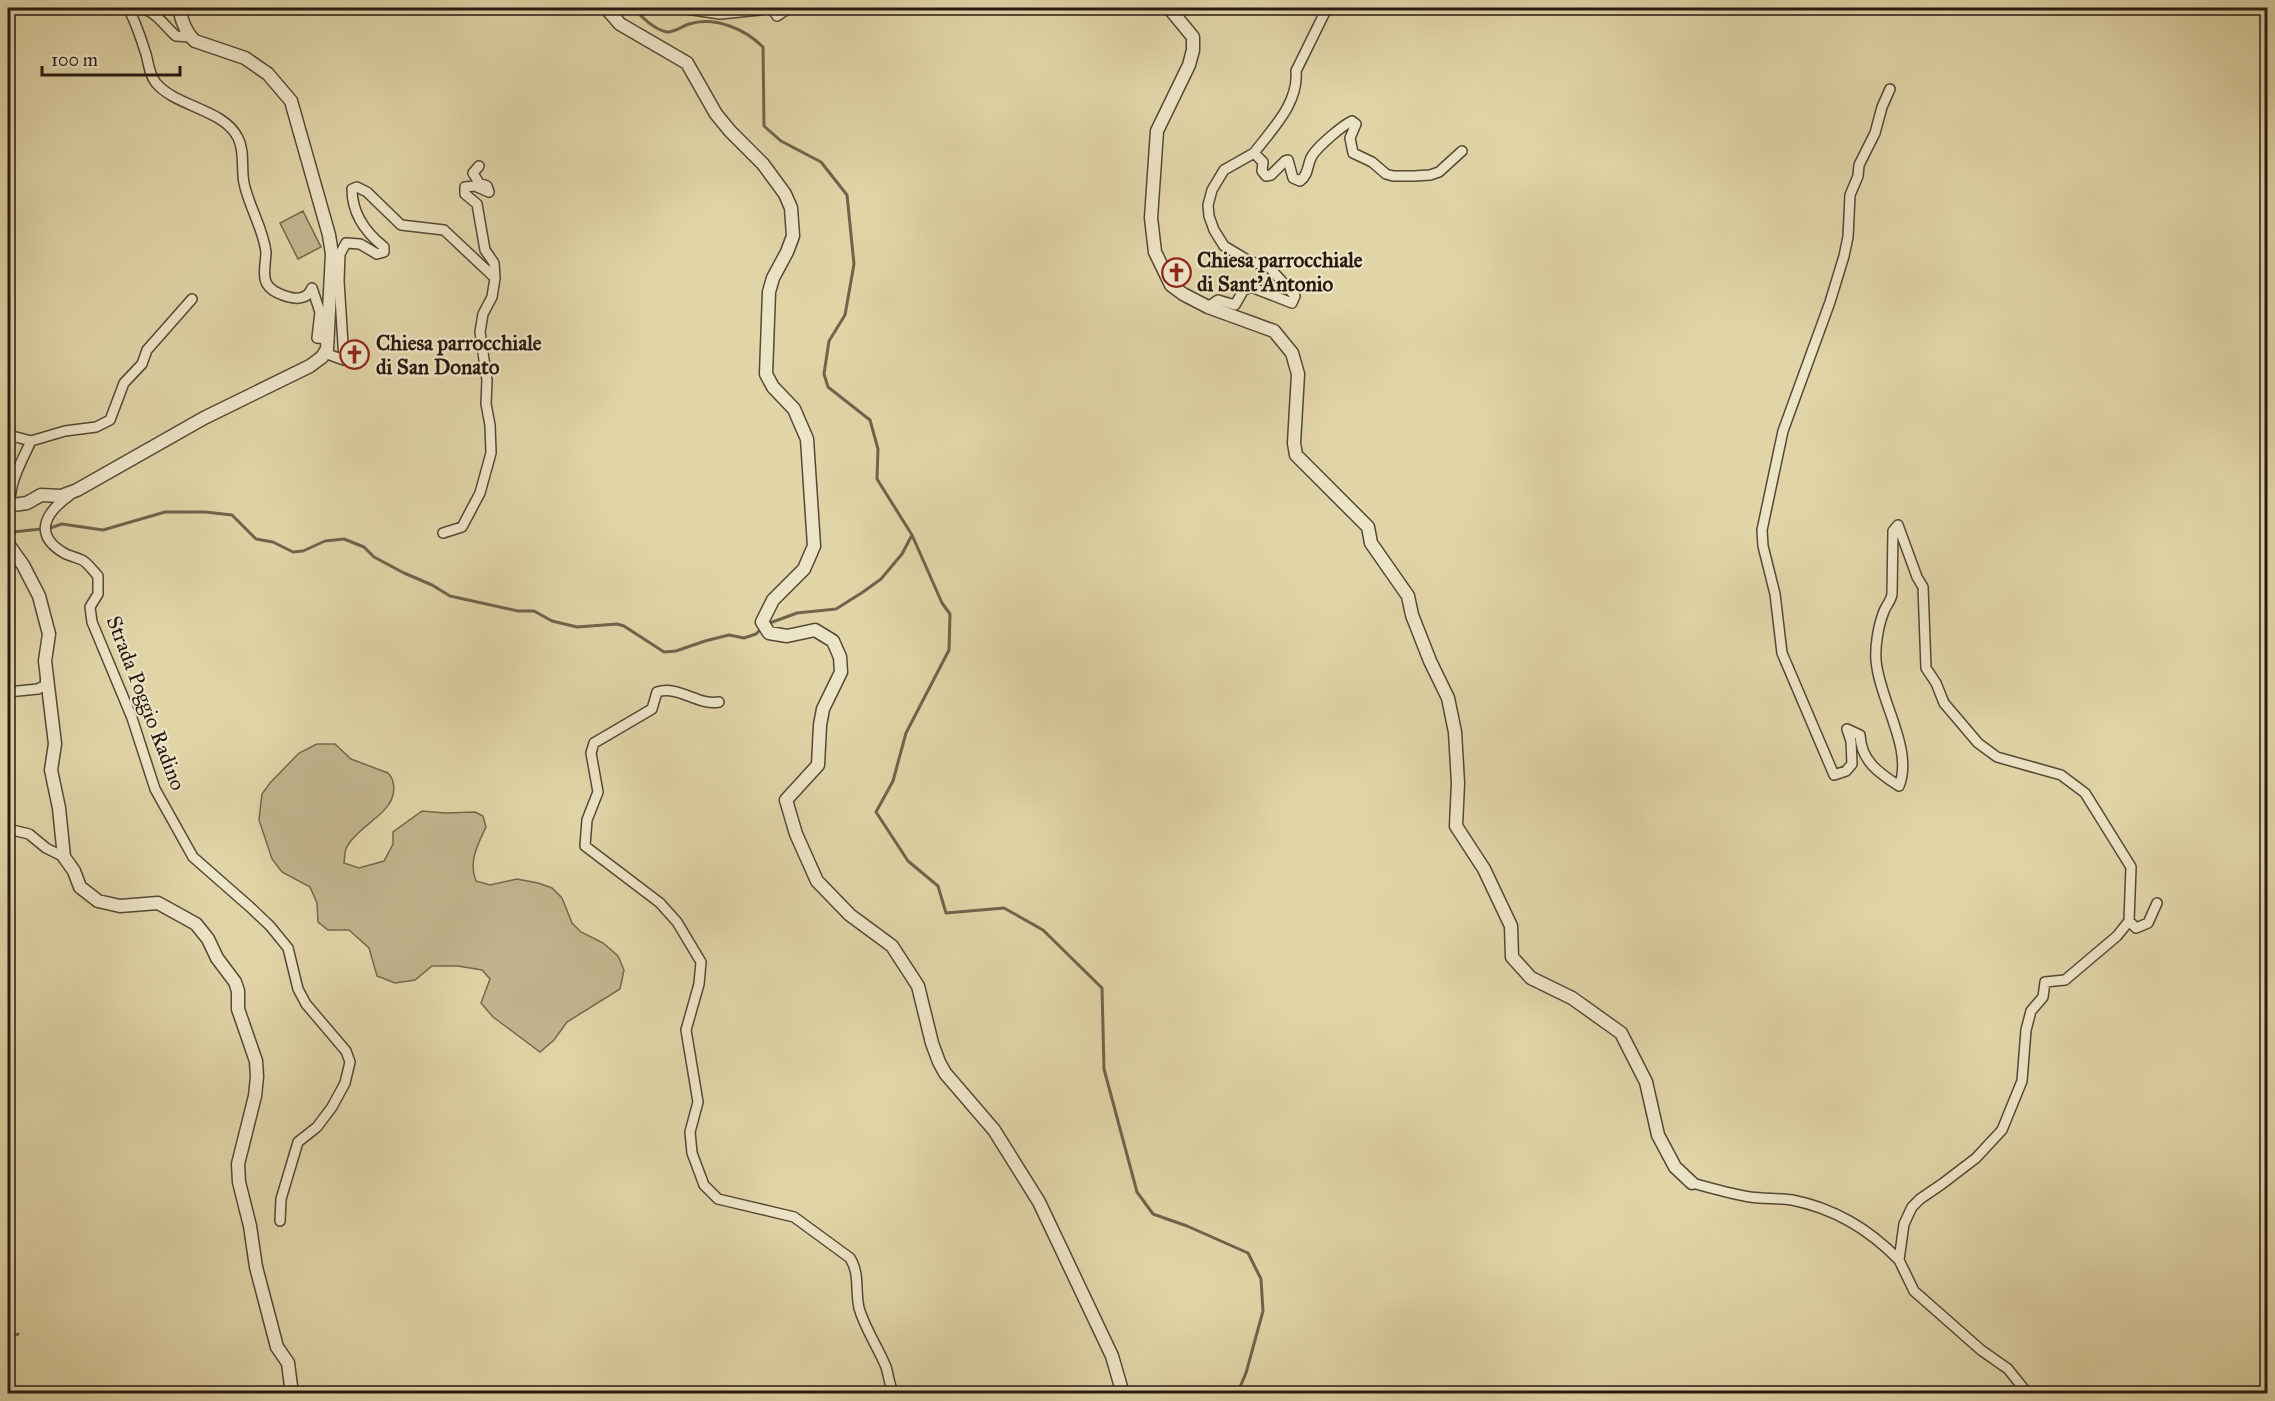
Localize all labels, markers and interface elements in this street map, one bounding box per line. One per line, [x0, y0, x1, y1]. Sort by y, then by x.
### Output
scale bar [42, 39, 180, 77]
text: 100 m [51, 49, 98, 71]
place label: Chiesa parrocchiale di Sant'Antonio [1197, 247, 1363, 297]
church icon: Chiesa parrocchiale di Sant'Antonio [1160, 256, 1192, 288]
place label: Chiesa parrocchiale di San Donato [376, 330, 542, 380]
church icon: Chiesa parrocchiale di San Donato [339, 339, 371, 371]
street label: Strada Poggio Radino [101, 612, 191, 794]

